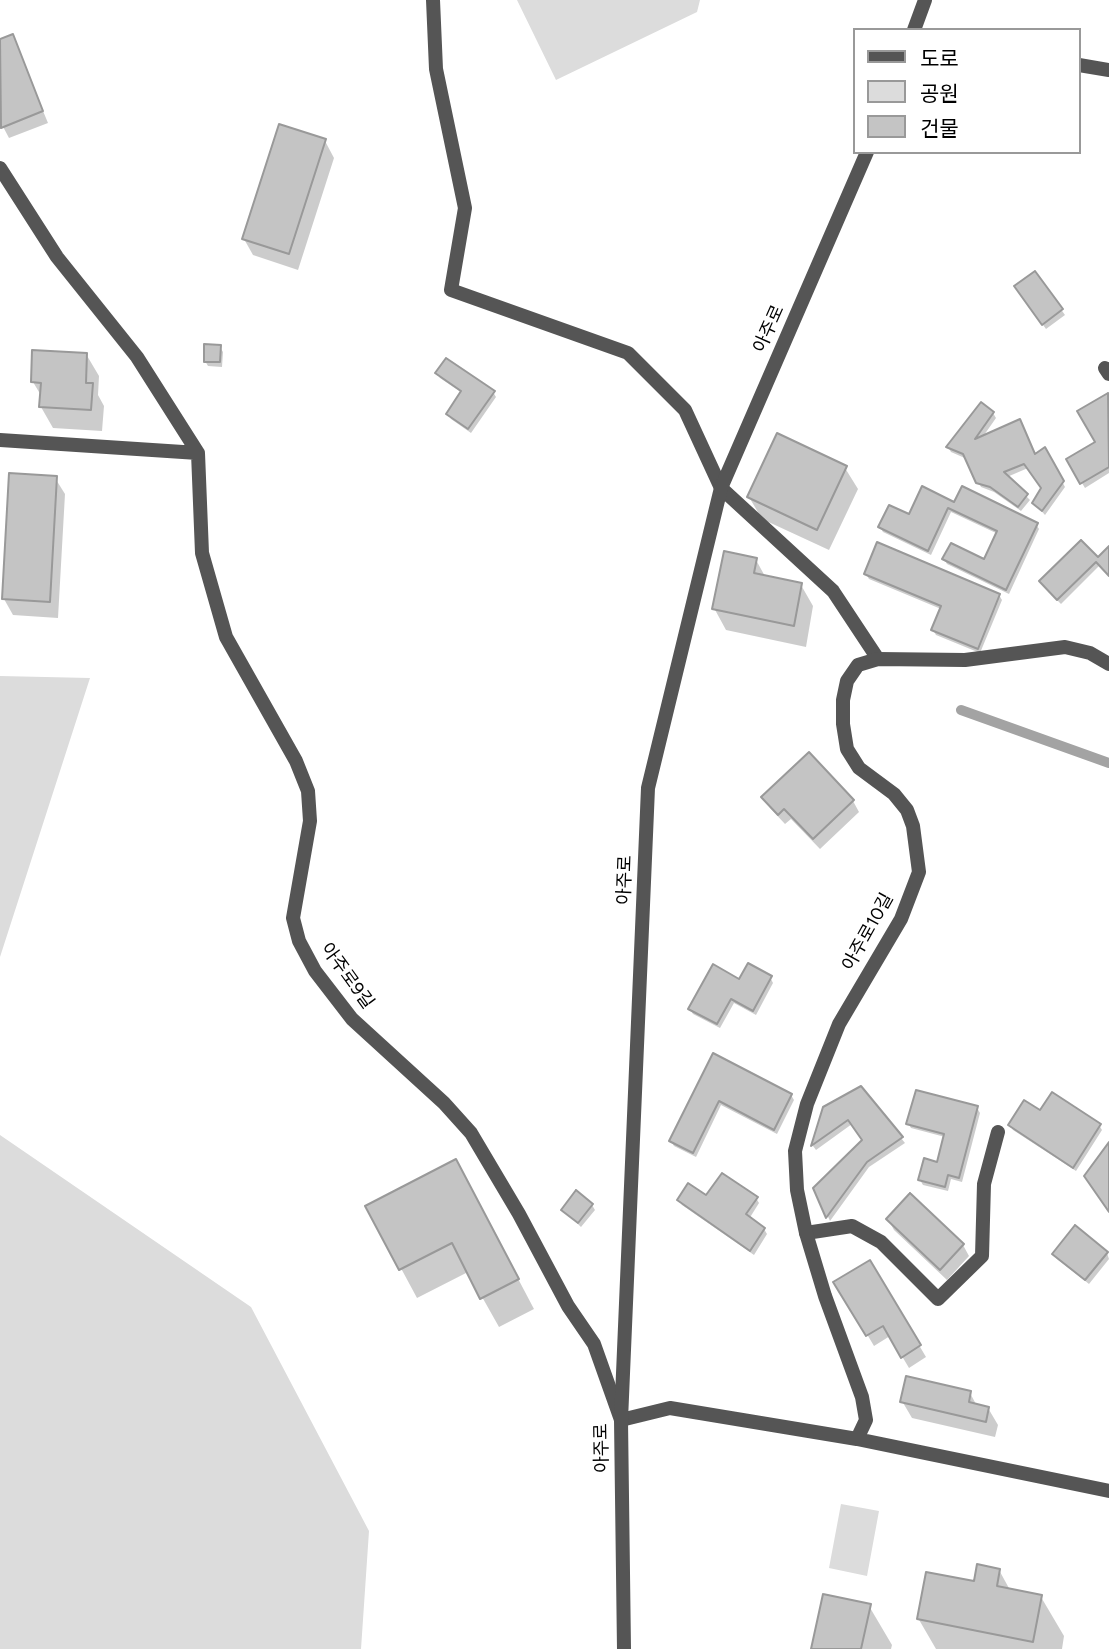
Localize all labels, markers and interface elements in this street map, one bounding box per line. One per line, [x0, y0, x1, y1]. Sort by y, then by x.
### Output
legend [853, 28, 1081, 154]
text: 도로 [920, 46, 959, 71]
text: 공원 [920, 81, 959, 106]
text: 건물 [920, 116, 959, 141]
street label: 아주로 [749, 302, 789, 356]
street label: 아주로 [613, 855, 637, 905]
street label: 아주로10길 [838, 890, 898, 974]
street label: 아주로9길 [316, 939, 378, 1013]
street label: 아주로 [591, 1423, 613, 1473]

